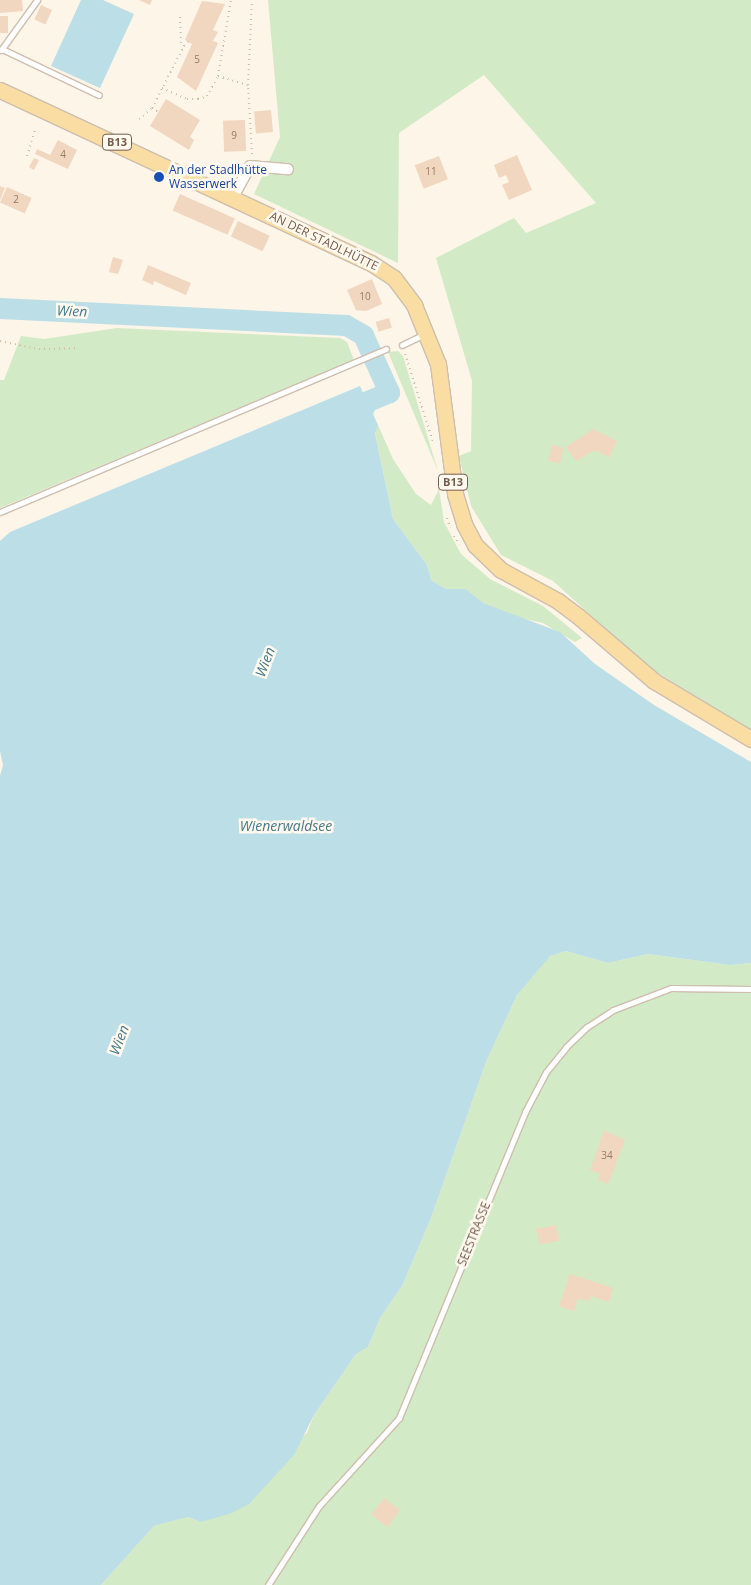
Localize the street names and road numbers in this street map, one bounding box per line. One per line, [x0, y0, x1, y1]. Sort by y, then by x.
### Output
road number: B13 [102, 134, 132, 150]
street label: AN DER STADLHÜTTE [267, 208, 381, 274]
road number: B13 [438, 474, 468, 491]
street label: SEESTRASSE [455, 1200, 493, 1268]

